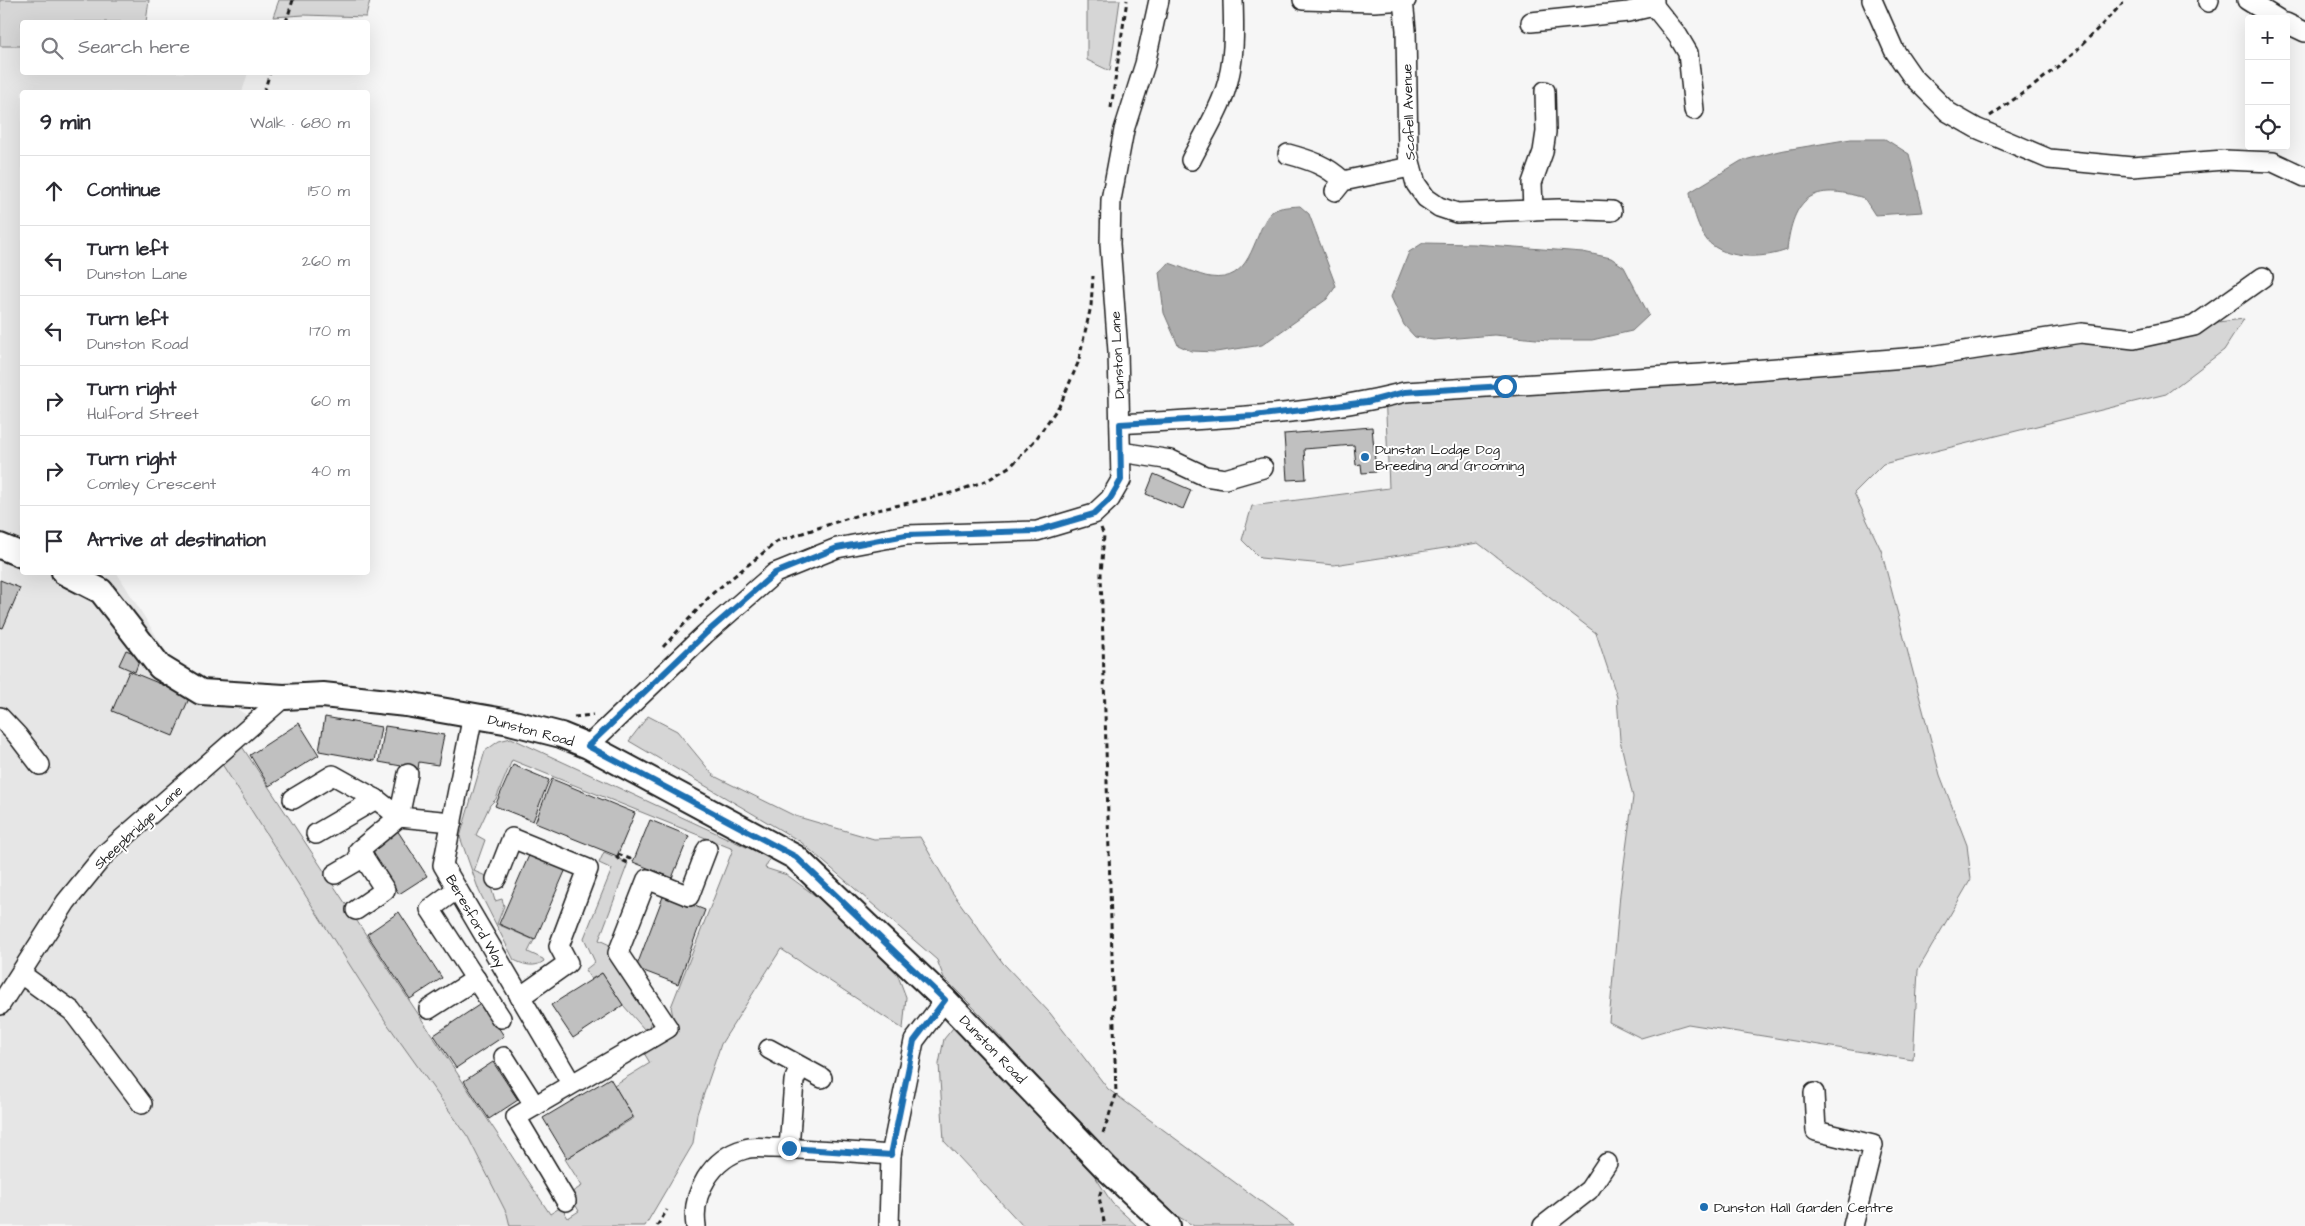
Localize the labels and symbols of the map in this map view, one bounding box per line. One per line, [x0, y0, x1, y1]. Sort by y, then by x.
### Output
street label: Scafell Avenue [1397, 63, 1421, 160]
street label: Dunston Lane [1106, 310, 1130, 399]
route start [1494, 375, 1517, 398]
place label: Dunstan Lodge Dog Breeding and Grooming [1375, 440, 1524, 476]
marker: Dunstan Lodge Dog Breeding and Grooming [1359, 451, 1371, 463]
street label: Dunston Road [485, 710, 576, 752]
street label: Sheepbridge Lane [90, 781, 188, 874]
street label: Beresford Way [440, 871, 510, 972]
street label: Dunston Road [954, 1011, 1030, 1088]
route end [778, 1137, 801, 1160]
place label: Dunston Hall Garden Centre [1714, 1198, 1894, 1218]
marker: Dunston Hall Garden Centre [1698, 1201, 1710, 1213]

